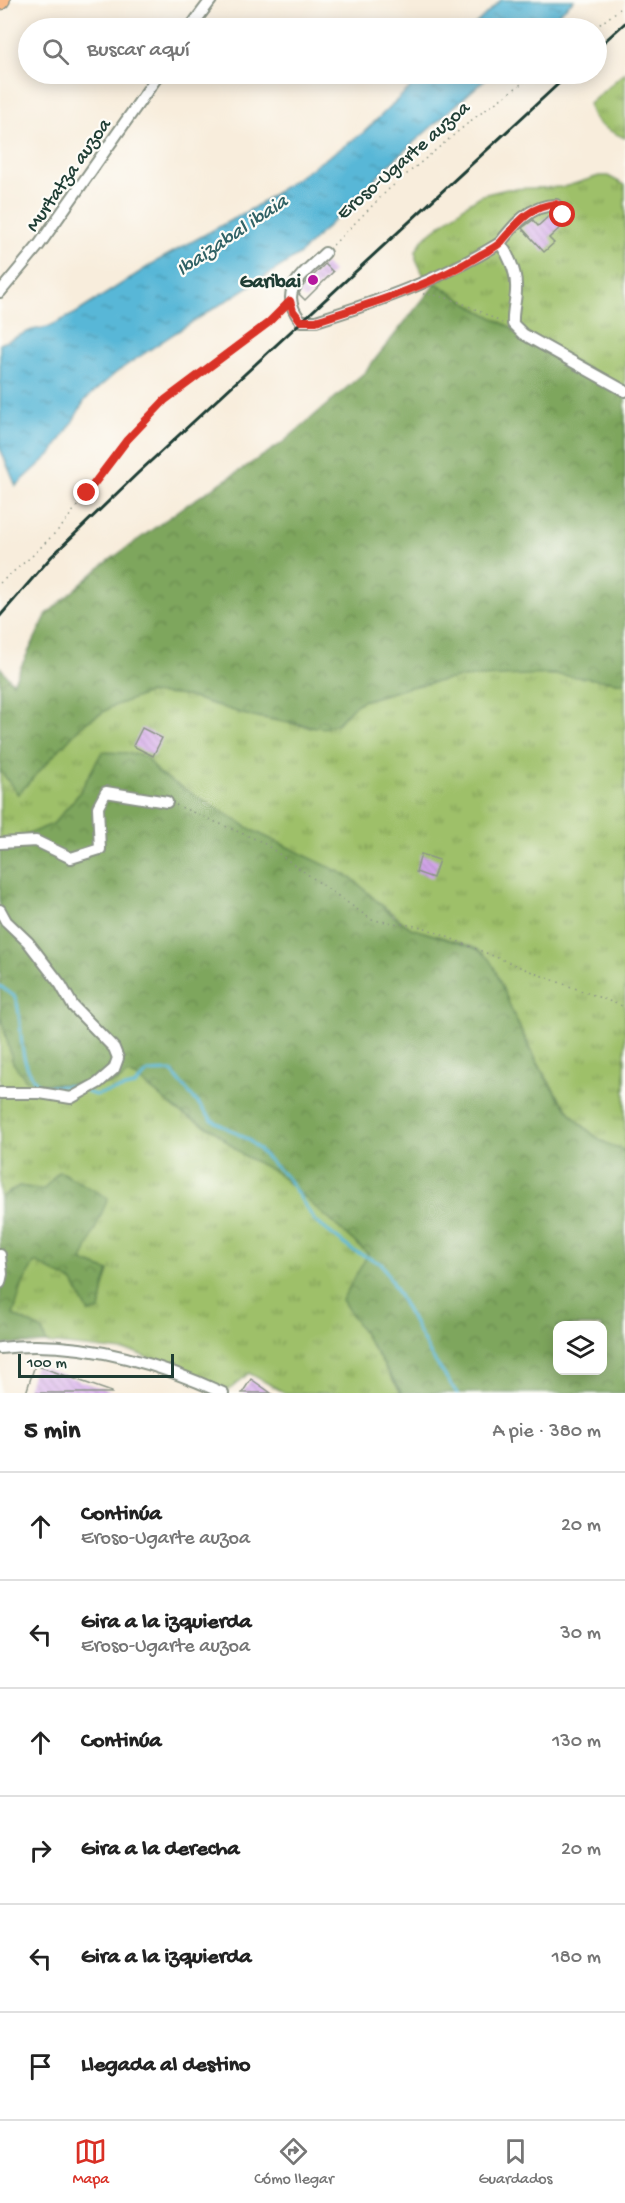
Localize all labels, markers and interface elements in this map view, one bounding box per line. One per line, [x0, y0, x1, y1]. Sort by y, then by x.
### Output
search box [18, 18, 607, 84]
icon: search [39, 35, 72, 68]
text: Buscar aquí [87, 38, 190, 64]
street label: Eroso-Ugarte auzoa [333, 97, 476, 226]
street label: Murtatza auzoa [22, 114, 118, 237]
water label: Ibaizabal ibaia [172, 190, 295, 283]
route start [549, 201, 575, 227]
place label: Garibai [240, 272, 301, 295]
marker: Garibai [306, 273, 320, 287]
route end [73, 479, 99, 505]
map controls [553, 1321, 607, 1375]
button: layers [553, 1321, 607, 1375]
scale bar [18, 1351, 174, 1378]
text: 100 m [27, 1355, 67, 1374]
text: 5 min [24, 1417, 80, 1448]
text: A pie · 380 m [493, 1421, 601, 1444]
text: Continúa [81, 1502, 162, 1528]
icon: ahead [24, 1510, 57, 1543]
text: 20 m [561, 1515, 601, 1538]
text: Eroso-Ugarte auzoa [81, 1528, 250, 1551]
text: Gira a la izquierda [81, 1610, 252, 1636]
icon: left [24, 1618, 57, 1651]
text: 30 m [560, 1623, 601, 1646]
text: Eroso-Ugarte auzoa [81, 1636, 250, 1659]
icon: ahead [24, 1726, 57, 1759]
text: Continúa [81, 1729, 162, 1755]
text: 130 m [552, 1731, 601, 1754]
icon: right [24, 1834, 57, 1867]
text: Gira a la derecha [81, 1837, 239, 1863]
text: 20 m [561, 1839, 601, 1862]
icon: left [24, 1942, 57, 1975]
text: Gira a la izquierda [81, 1945, 252, 1971]
text: 180 m [552, 1947, 601, 1970]
icon: arrive [24, 2050, 57, 2083]
text: Llegada al destino [81, 2053, 251, 2079]
tab: Mapa [72, 2135, 109, 2190]
tab: Cómo llegar [254, 2135, 334, 2190]
tab: Guardados [479, 2135, 553, 2190]

